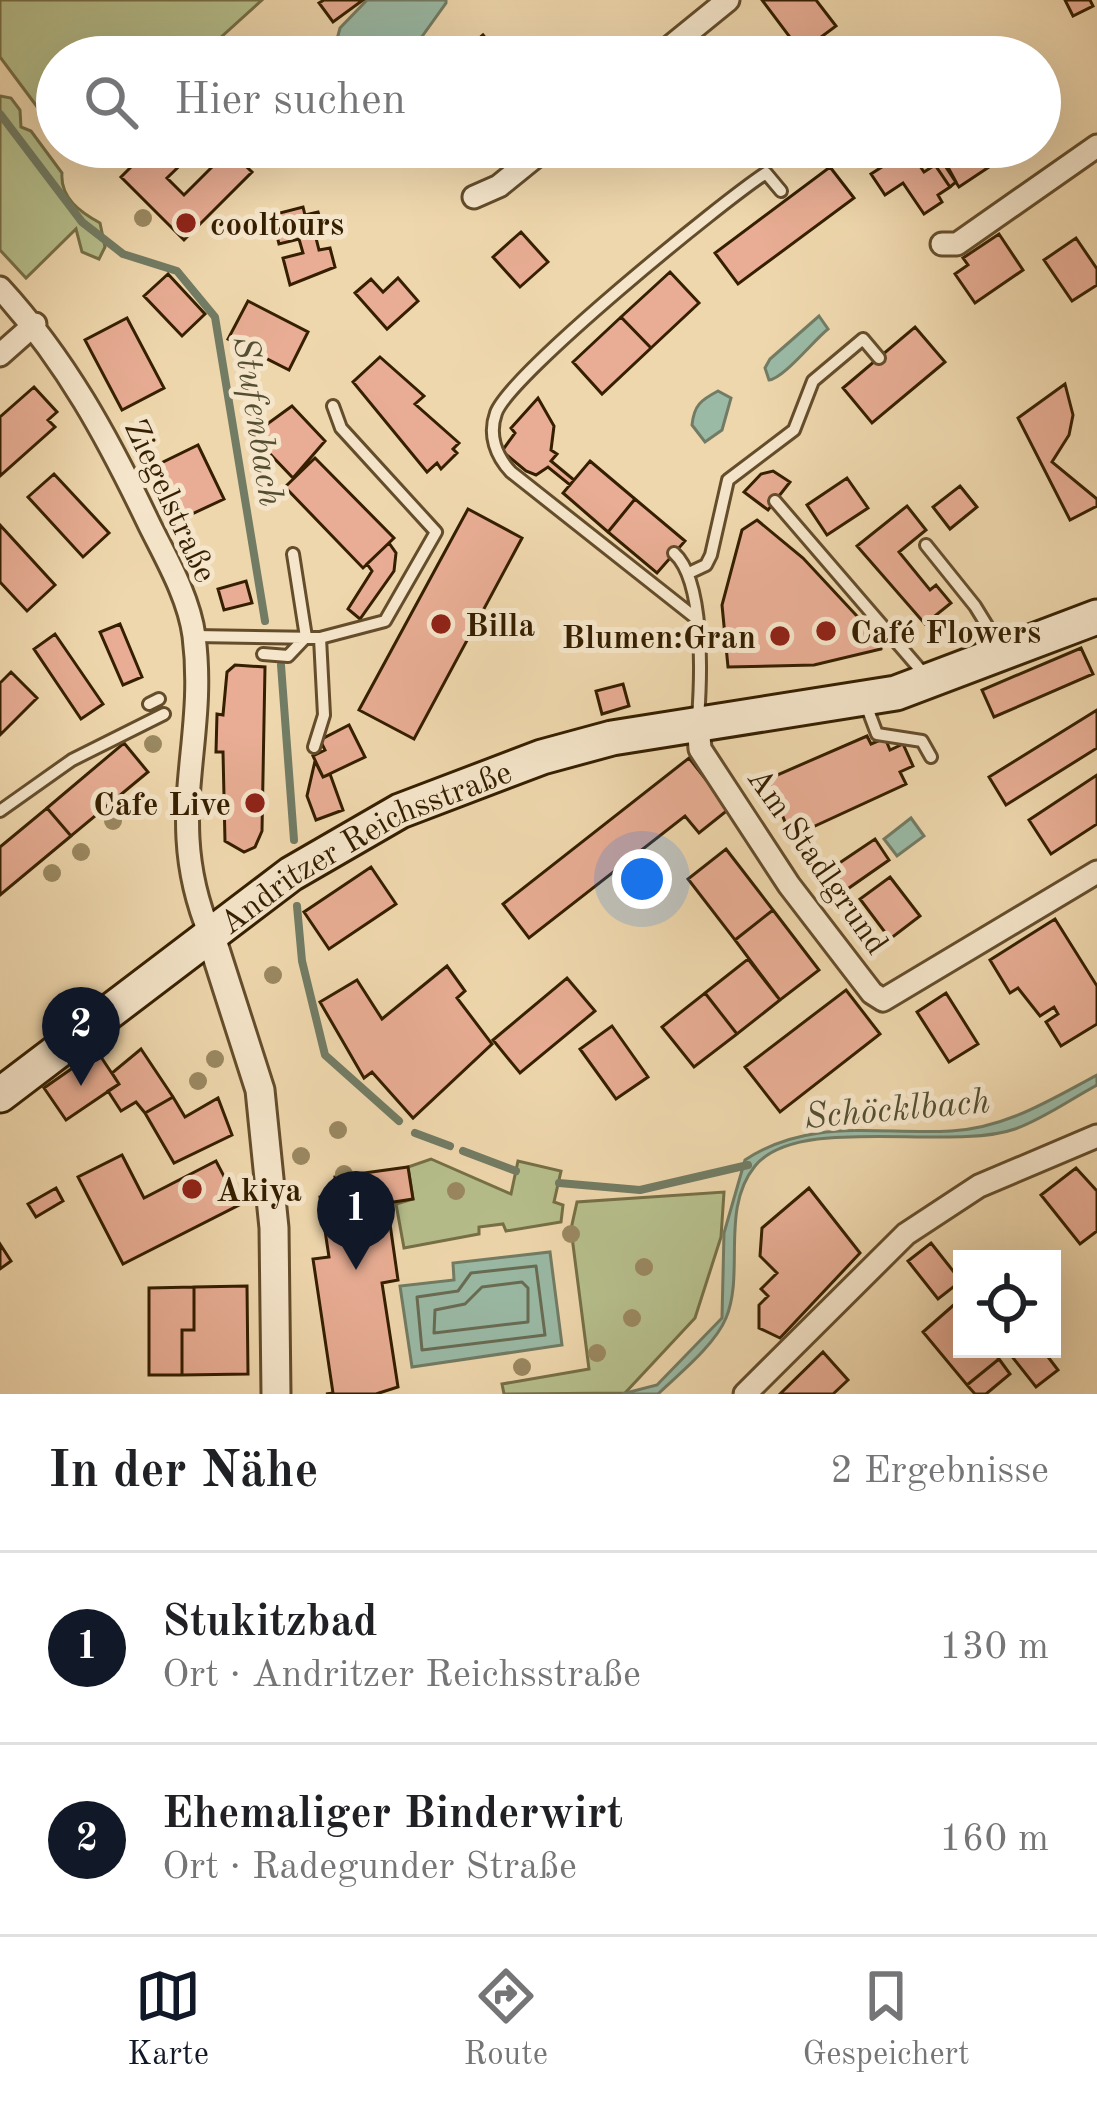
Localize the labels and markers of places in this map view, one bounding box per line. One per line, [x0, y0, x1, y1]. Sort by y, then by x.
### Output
marker: cooltours [173, 210, 199, 236]
place label: cooltours [210, 210, 344, 243]
marker: Billa [428, 611, 454, 637]
place label: Billa [465, 611, 536, 644]
marker: Café Flowers [813, 618, 839, 644]
place label: Café Flowers [850, 618, 1041, 651]
place label: Blumen:Gran [561, 623, 756, 656]
marker: Blumen:Gran [767, 623, 793, 649]
place label: Cafe Live [93, 790, 231, 823]
marker: Cafe Live [242, 790, 268, 816]
pin: 2 [42, 987, 120, 1086]
pin: 1 [317, 1171, 395, 1270]
marker: Akiya [179, 1176, 205, 1202]
place label: Akiya [216, 1176, 302, 1209]

